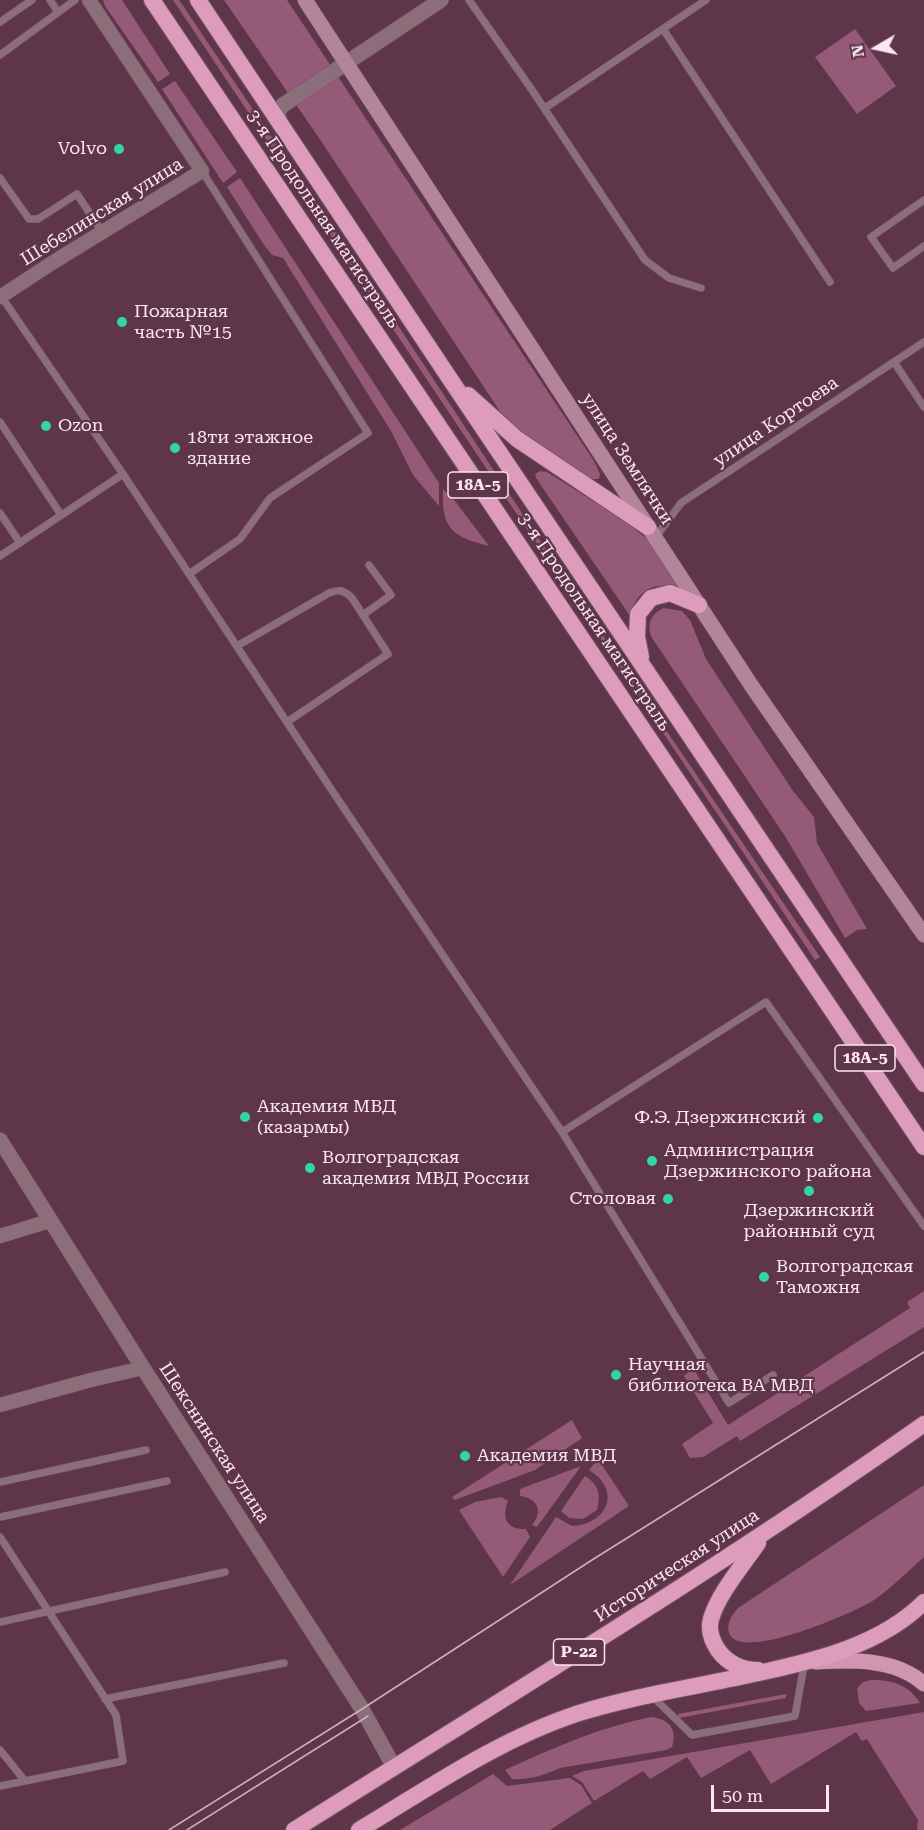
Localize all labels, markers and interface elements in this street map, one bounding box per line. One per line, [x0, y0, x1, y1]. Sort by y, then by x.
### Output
north arrow [846, 18, 906, 78]
text: N [847, 43, 868, 58]
street label: 3-я Продольная магистраль [242, 106, 404, 332]
place label: Volvo [58, 138, 107, 160]
marker: Volvo [112, 142, 126, 156]
street label: Шебелинская улица [17, 153, 187, 271]
place label: Пожарная часть №15 [134, 301, 232, 344]
marker: Пожарная часть №15 [115, 315, 129, 329]
street label: улица Кортоева [710, 372, 842, 472]
street label: улица Землячки [576, 389, 678, 529]
place label: Ozon [58, 415, 103, 437]
marker: Ozon [39, 419, 53, 433]
place label: 18ти этажное здание [187, 427, 313, 470]
marker: 18ти этажное здание [168, 441, 182, 455]
road number: 18А-5 [448, 472, 508, 498]
street label: 3-я Продольная магистраль [513, 509, 675, 735]
road number: 18А-5 [835, 1045, 895, 1071]
place label: Академия МВД (казармы) [257, 1096, 396, 1138]
place label: Ф.Э. Дзержинский [634, 1107, 806, 1129]
marker: Академия МВД (казармы) [238, 1110, 252, 1124]
marker: Ф.Э. Дзержинский [811, 1111, 825, 1125]
place label: Администрация Дзержинского района [664, 1140, 872, 1182]
place label: Волгоградская академия МВД России [322, 1147, 529, 1190]
marker: Администрация Дзержинского района [645, 1154, 659, 1168]
marker: Волгоградская академия МВД России [303, 1161, 317, 1175]
marker: Дзержинский районный суд [802, 1184, 816, 1198]
place label: Столовая [569, 1188, 656, 1210]
marker: Столовая [661, 1192, 675, 1206]
place label: Дзержинский районный суд [743, 1200, 875, 1242]
place label: Волгоградская Таможня [776, 1256, 913, 1298]
marker: Волгоградская Таможня [757, 1270, 771, 1284]
place label: Научная библиотека ВА МВД [628, 1354, 814, 1396]
street label: Шекснинская улица [154, 1359, 274, 1527]
marker: Научная библиотека ВА МВД [609, 1368, 623, 1382]
place label: Академия МВД [477, 1445, 616, 1467]
marker: Академия МВД [458, 1449, 472, 1463]
street label: Историческая улица [591, 1505, 763, 1627]
road number: Р-22 [554, 1639, 604, 1665]
scale bar [714, 1773, 832, 1811]
text: 50 m [722, 1785, 763, 1806]

